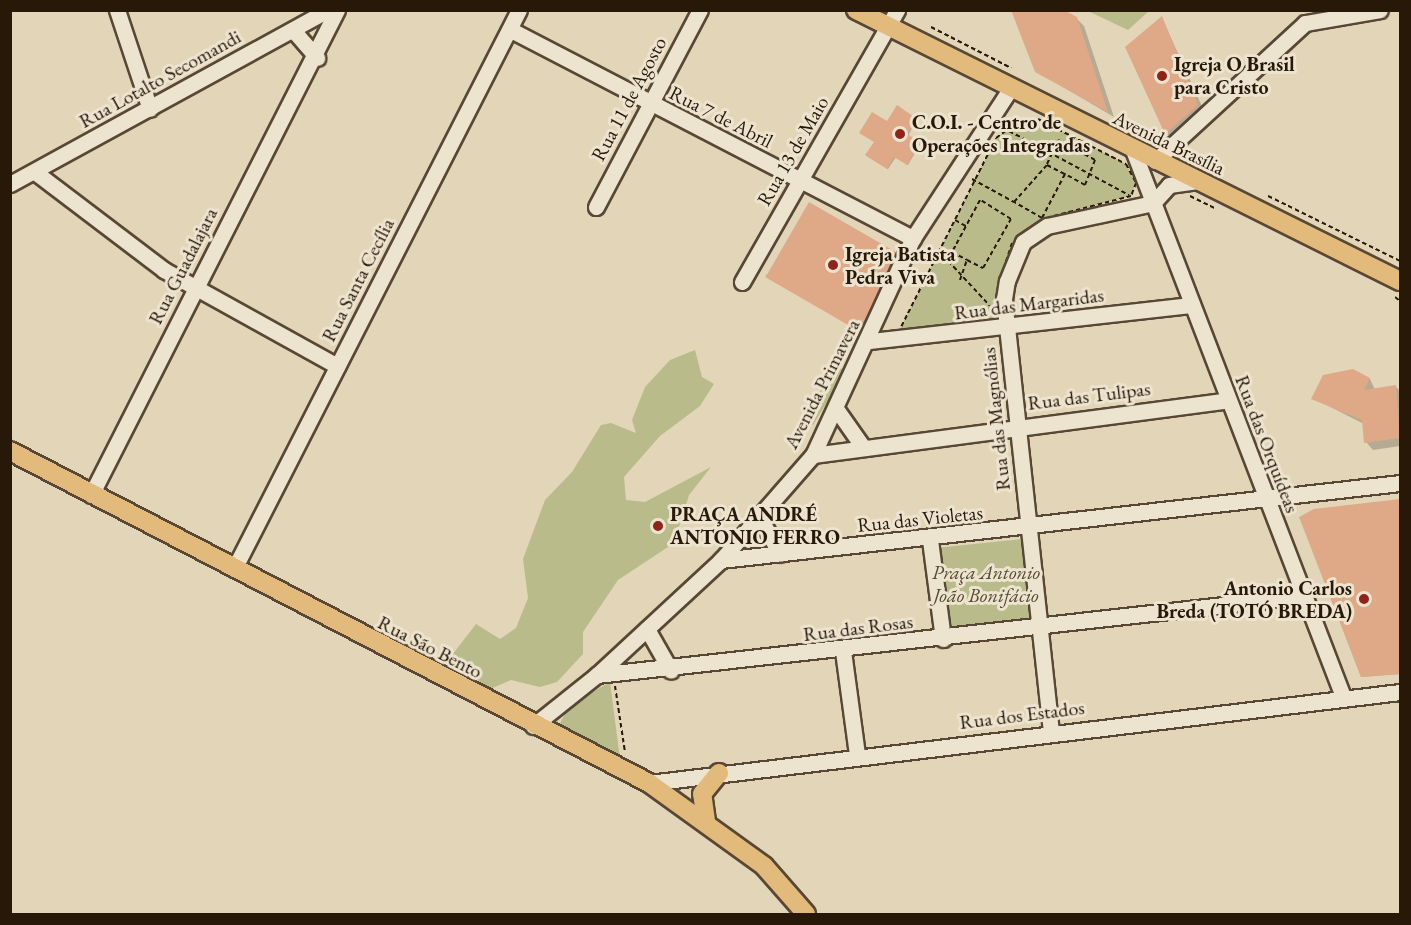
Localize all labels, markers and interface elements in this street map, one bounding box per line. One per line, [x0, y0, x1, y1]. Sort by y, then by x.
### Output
street label: Rua Lotalto Secomandi [75, 25, 245, 133]
street label: Rua 11 de Agosto [586, 33, 672, 165]
place label: Igreja O Brasil para Cristo [1174, 52, 1295, 99]
marker: Igreja O Brasil para Cristo [1155, 69, 1169, 83]
street label: Rua 7 de Abril [665, 81, 777, 153]
street label: Rua 13 de Maio [752, 92, 834, 210]
street label: Avenida Brasília [1109, 106, 1229, 180]
place label: C.O.I. - Centro de Operações Integradas [912, 110, 1090, 157]
marker: C.O.I. - Centro de Operações Integradas [893, 127, 907, 141]
street label: Rua Guadalajara [143, 204, 223, 328]
street label: Rua Santa Cecília [317, 214, 399, 346]
place label: Igreja Batista Pedra Viva [845, 242, 956, 289]
marker: Igreja Batista Pedra Viva [826, 258, 840, 272]
street label: Rua das Margaridas [953, 283, 1105, 325]
street label: Avenida Primavera [779, 315, 865, 453]
street label: Rua das Magnólias [977, 346, 1015, 492]
street label: Rua das Orquídeas [1230, 372, 1304, 516]
street label: Rua das Tulipas [1026, 377, 1152, 415]
street label: Rua das Violetas [856, 500, 984, 538]
place label: PRAÇA ANDRÉ ANTONIO FERRO [670, 502, 840, 549]
marker: PRAÇA ANDRÉ ANTONIO FERRO [651, 519, 665, 533]
park label: Praça Antonio João Bonifácio [932, 561, 1040, 608]
place label: Antonio Carlos Breda (TOTÓ BREDA) [1157, 576, 1352, 623]
marker: Antonio Carlos Breda (TOTÓ BREDA) [1357, 592, 1371, 606]
street label: Rua das Rosas [802, 609, 914, 647]
street label: Rua São Bento [374, 610, 486, 684]
street label: Rua dos Estados [958, 695, 1086, 735]

